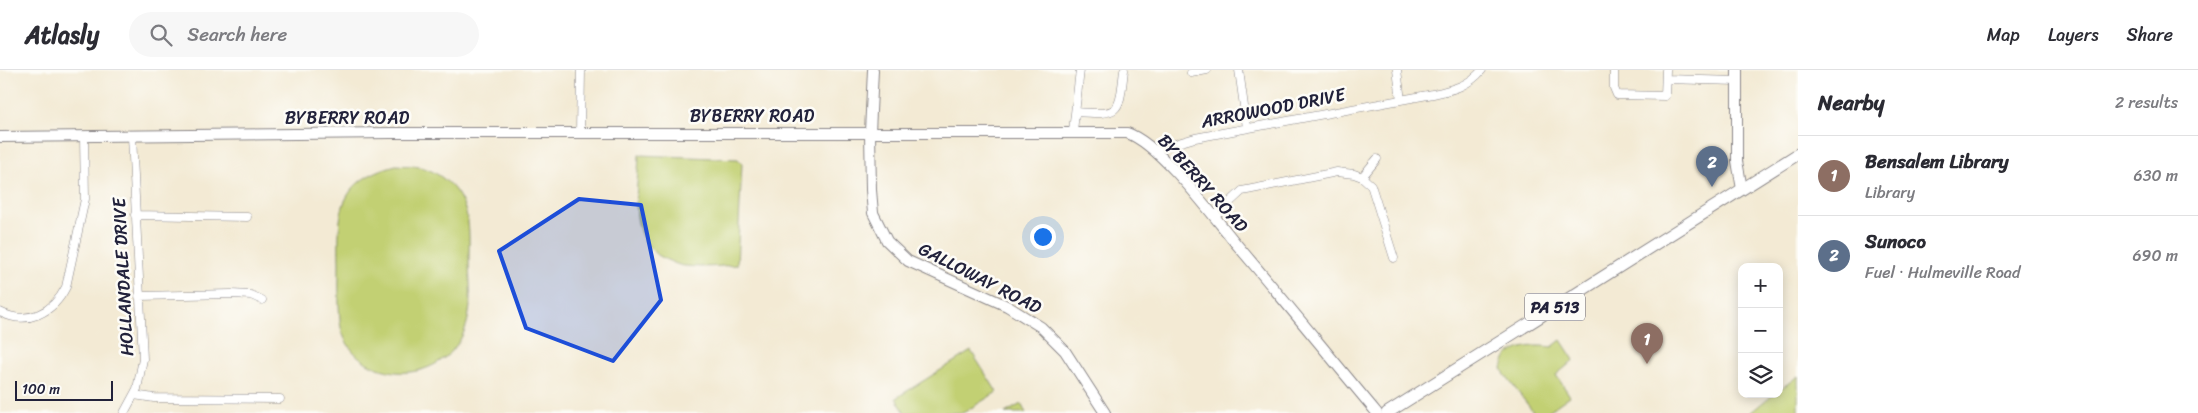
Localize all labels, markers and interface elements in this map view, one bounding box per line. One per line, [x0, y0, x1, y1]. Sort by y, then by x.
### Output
search box [129, 12, 479, 57]
text: Atlasly [25, 14, 99, 56]
text: Search here [187, 18, 287, 51]
text: Map [1987, 19, 2020, 51]
text: Layers [2048, 19, 2099, 51]
text: Share [2127, 19, 2173, 51]
icon: search [147, 21, 175, 49]
street label: ARROWOOD DRIVE [1197, 78, 1349, 138]
text: Nearby [1818, 84, 1884, 122]
text: 2 results [2115, 88, 2178, 117]
street label: BYBERRY ROAD [690, 100, 814, 132]
street label: BYBERRY ROAD [285, 102, 409, 134]
street label: BYBERRY ROAD [1149, 126, 1257, 240]
text: Bensalem Library [1865, 145, 2009, 178]
pin: 2 [1696, 146, 1728, 187]
text: 1 [1831, 161, 1837, 190]
text: 630 m [2134, 161, 2178, 190]
text: Library [1865, 178, 1915, 207]
street label: HOLLANDALE DRIVE [103, 196, 143, 357]
your location [1030, 224, 1056, 250]
text: Sunoco [1865, 225, 1926, 258]
street label: GALLOWAY ROAD [913, 233, 1048, 323]
text: 2 [1829, 241, 1839, 270]
text: 690 m [2133, 241, 2178, 270]
text: Fuel · Hulmeville Road [1865, 258, 2020, 287]
map controls [1738, 263, 1783, 398]
button: + [1738, 263, 1783, 308]
road number: PA 513 [1525, 293, 1585, 320]
button: − [1738, 308, 1783, 353]
pin: 1 [1631, 323, 1663, 364]
button: layers [1738, 353, 1783, 398]
text: 100 m [22, 377, 60, 402]
scale bar [15, 378, 112, 401]

